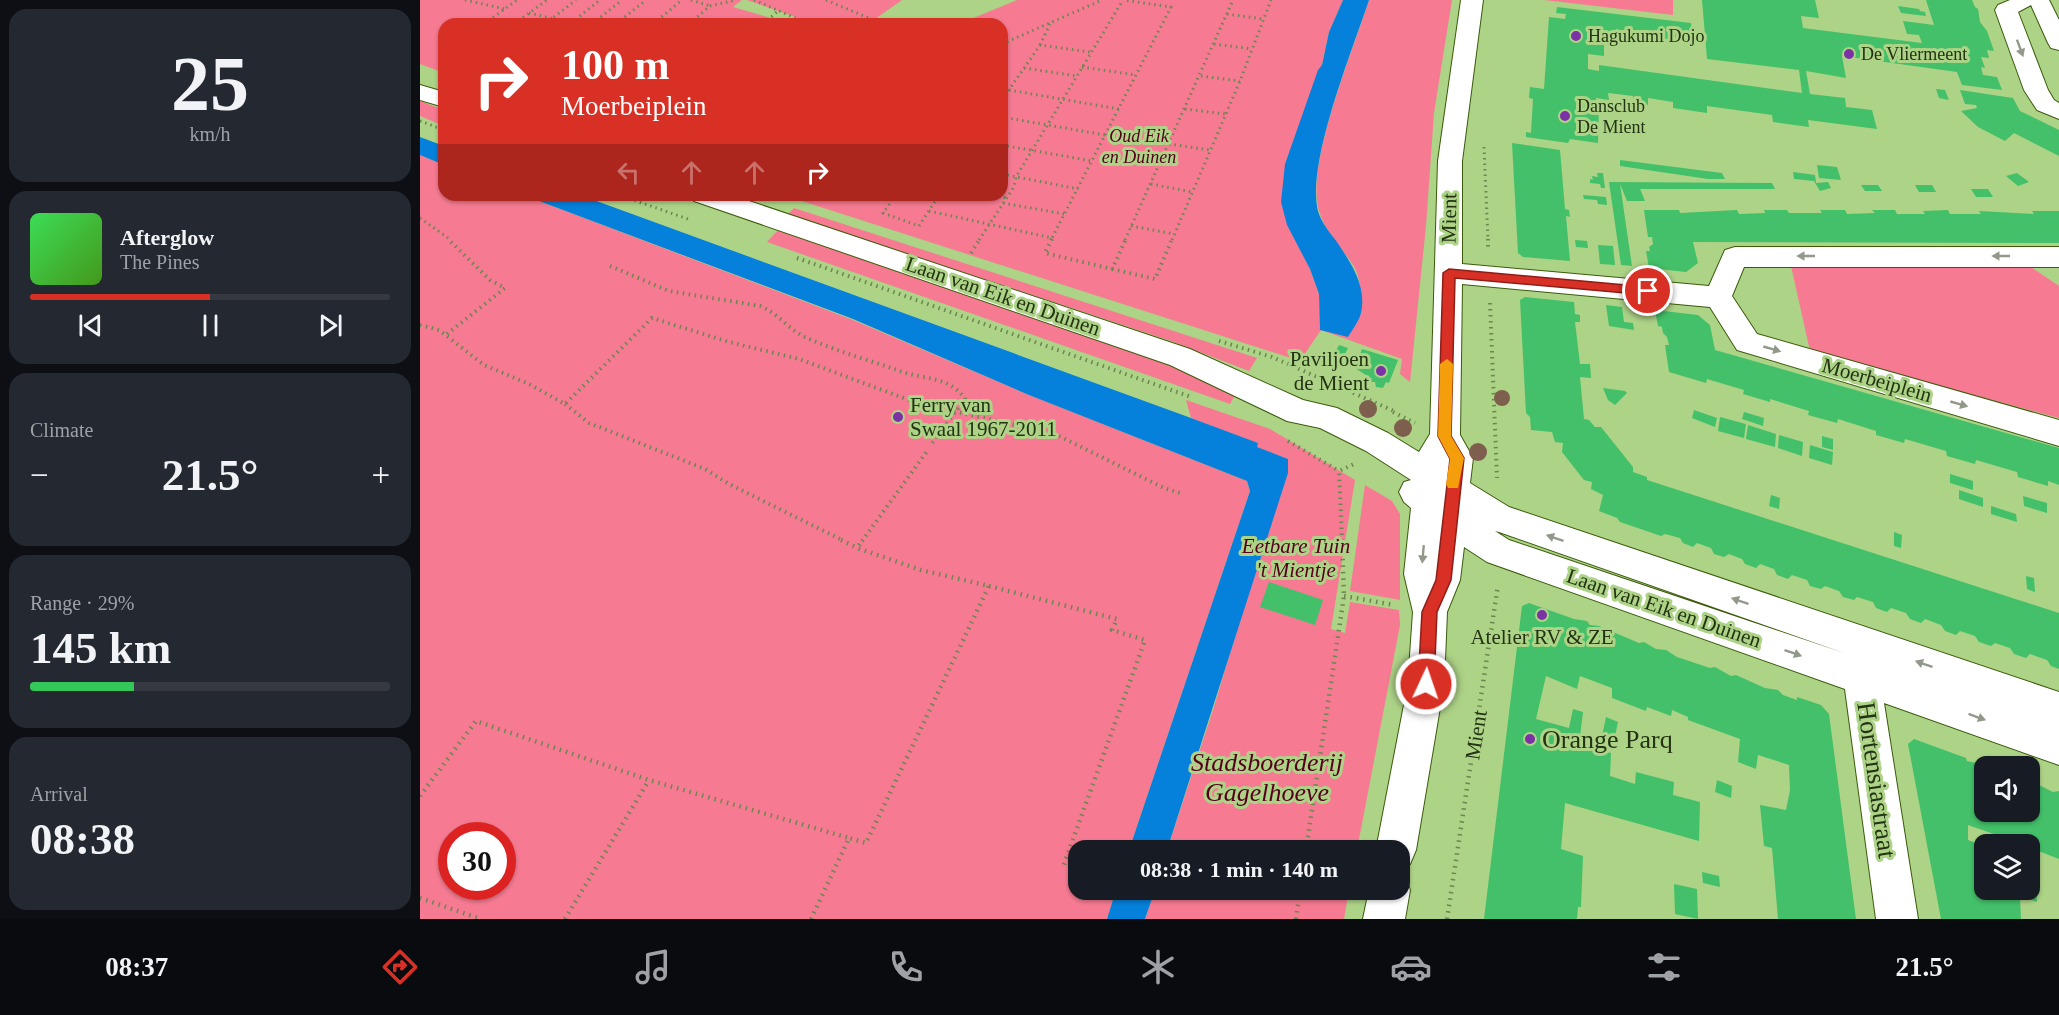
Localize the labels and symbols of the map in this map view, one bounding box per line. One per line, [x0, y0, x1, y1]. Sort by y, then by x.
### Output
place label: Hagukumi Dojo [1588, 26, 1705, 46]
marker: Hagukumi Dojo [1569, 29, 1583, 43]
one-way arrow [2016, 39, 2025, 57]
place label: De Vliermeent [1861, 44, 1967, 64]
marker: De Vliermeent [1842, 47, 1856, 61]
place label: Dansclub De Mient [1577, 96, 1645, 137]
marker: Dansclub De Mient [1558, 109, 1572, 123]
park label: Oud Eik en Duinen [1102, 126, 1176, 167]
street label: Mient [1437, 193, 1461, 243]
street label: Laan van Eik en Duinen [903, 251, 1104, 341]
one-way arrow [1796, 251, 1815, 261]
one-way arrow [1991, 251, 2010, 261]
pin [1622, 265, 1673, 316]
one-way arrow [1763, 345, 1781, 355]
place label: Paviljoen de Mient [1290, 347, 1369, 395]
street label: Moerbeiplein [1819, 353, 1935, 407]
marker: Paviljoen de Mient [1374, 364, 1388, 378]
place label: Ferry van Swaal 1967-2011 [910, 393, 1057, 441]
one-way arrow [1950, 400, 1968, 409]
marker: Ferry van Swaal 1967-2011 [891, 410, 905, 424]
one-way arrow [1546, 533, 1564, 542]
park label: Eetbare Tuin 't Mientje [1241, 534, 1350, 582]
one-way arrow [1418, 545, 1427, 564]
street label: Laan van Eik en Duinen [1564, 563, 1765, 653]
one-way arrow [1731, 595, 1749, 605]
marker: Atelier RV & ZE [1535, 608, 1549, 622]
place label: Atelier RV & ZE [1470, 625, 1614, 649]
one-way arrow [1784, 648, 1802, 658]
position arrow [1394, 652, 1458, 716]
one-way arrow [1915, 659, 1933, 668]
street label: Hortensiastraat [1851, 700, 1902, 861]
street label: Mient [1460, 708, 1492, 762]
one-way arrow [1968, 713, 1986, 723]
place label: Orange Parq [1542, 725, 1673, 754]
marker: Orange Parq [1523, 732, 1537, 746]
park label: Stadsboerderij Gagelhoeve [1191, 748, 1343, 807]
speed limit sign: 30 [438, 822, 516, 900]

